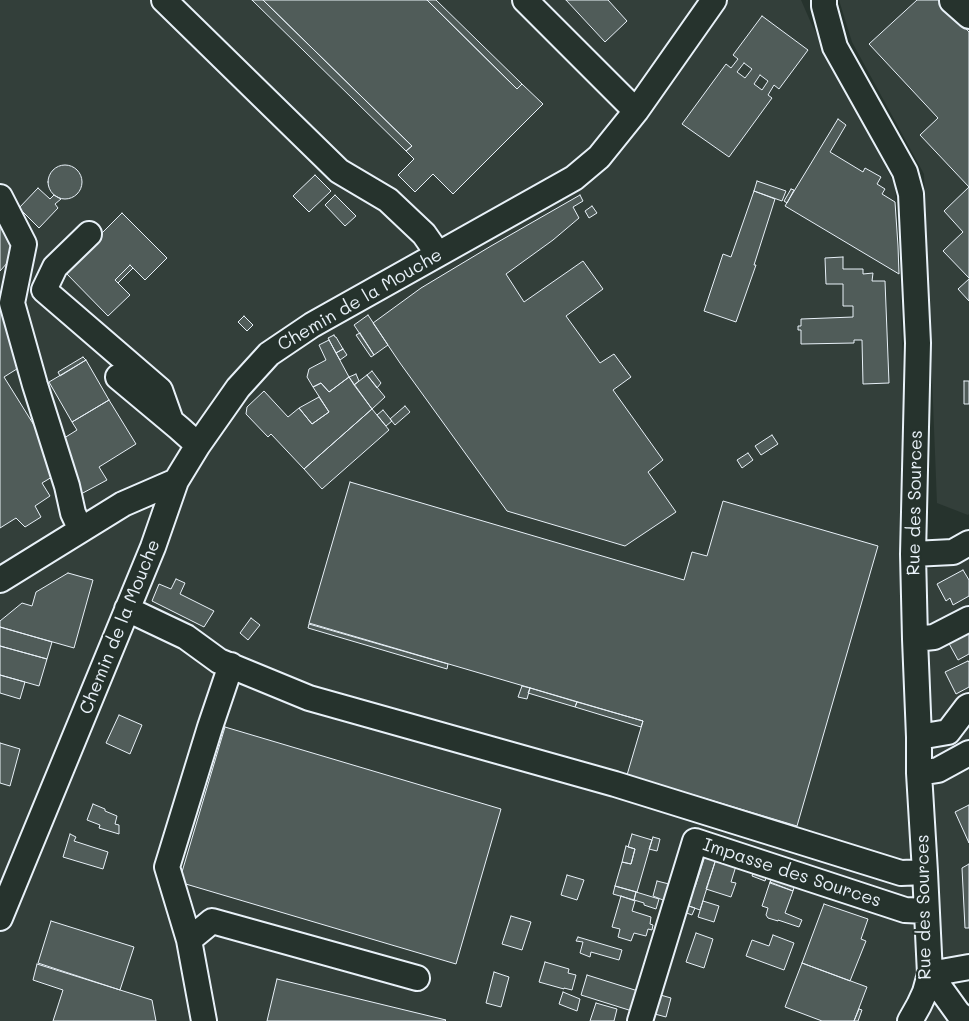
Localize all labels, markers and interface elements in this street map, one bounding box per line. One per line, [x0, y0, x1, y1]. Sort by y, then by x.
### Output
street label: Chemin de la Mouche [274, 244, 446, 356]
street label: Rue des Sources [903, 430, 927, 576]
street label: Chemin de la Mouche [75, 537, 165, 717]
street label: Impasse des Sources [700, 834, 884, 912]
street label: Rue des Sources [912, 834, 936, 980]

